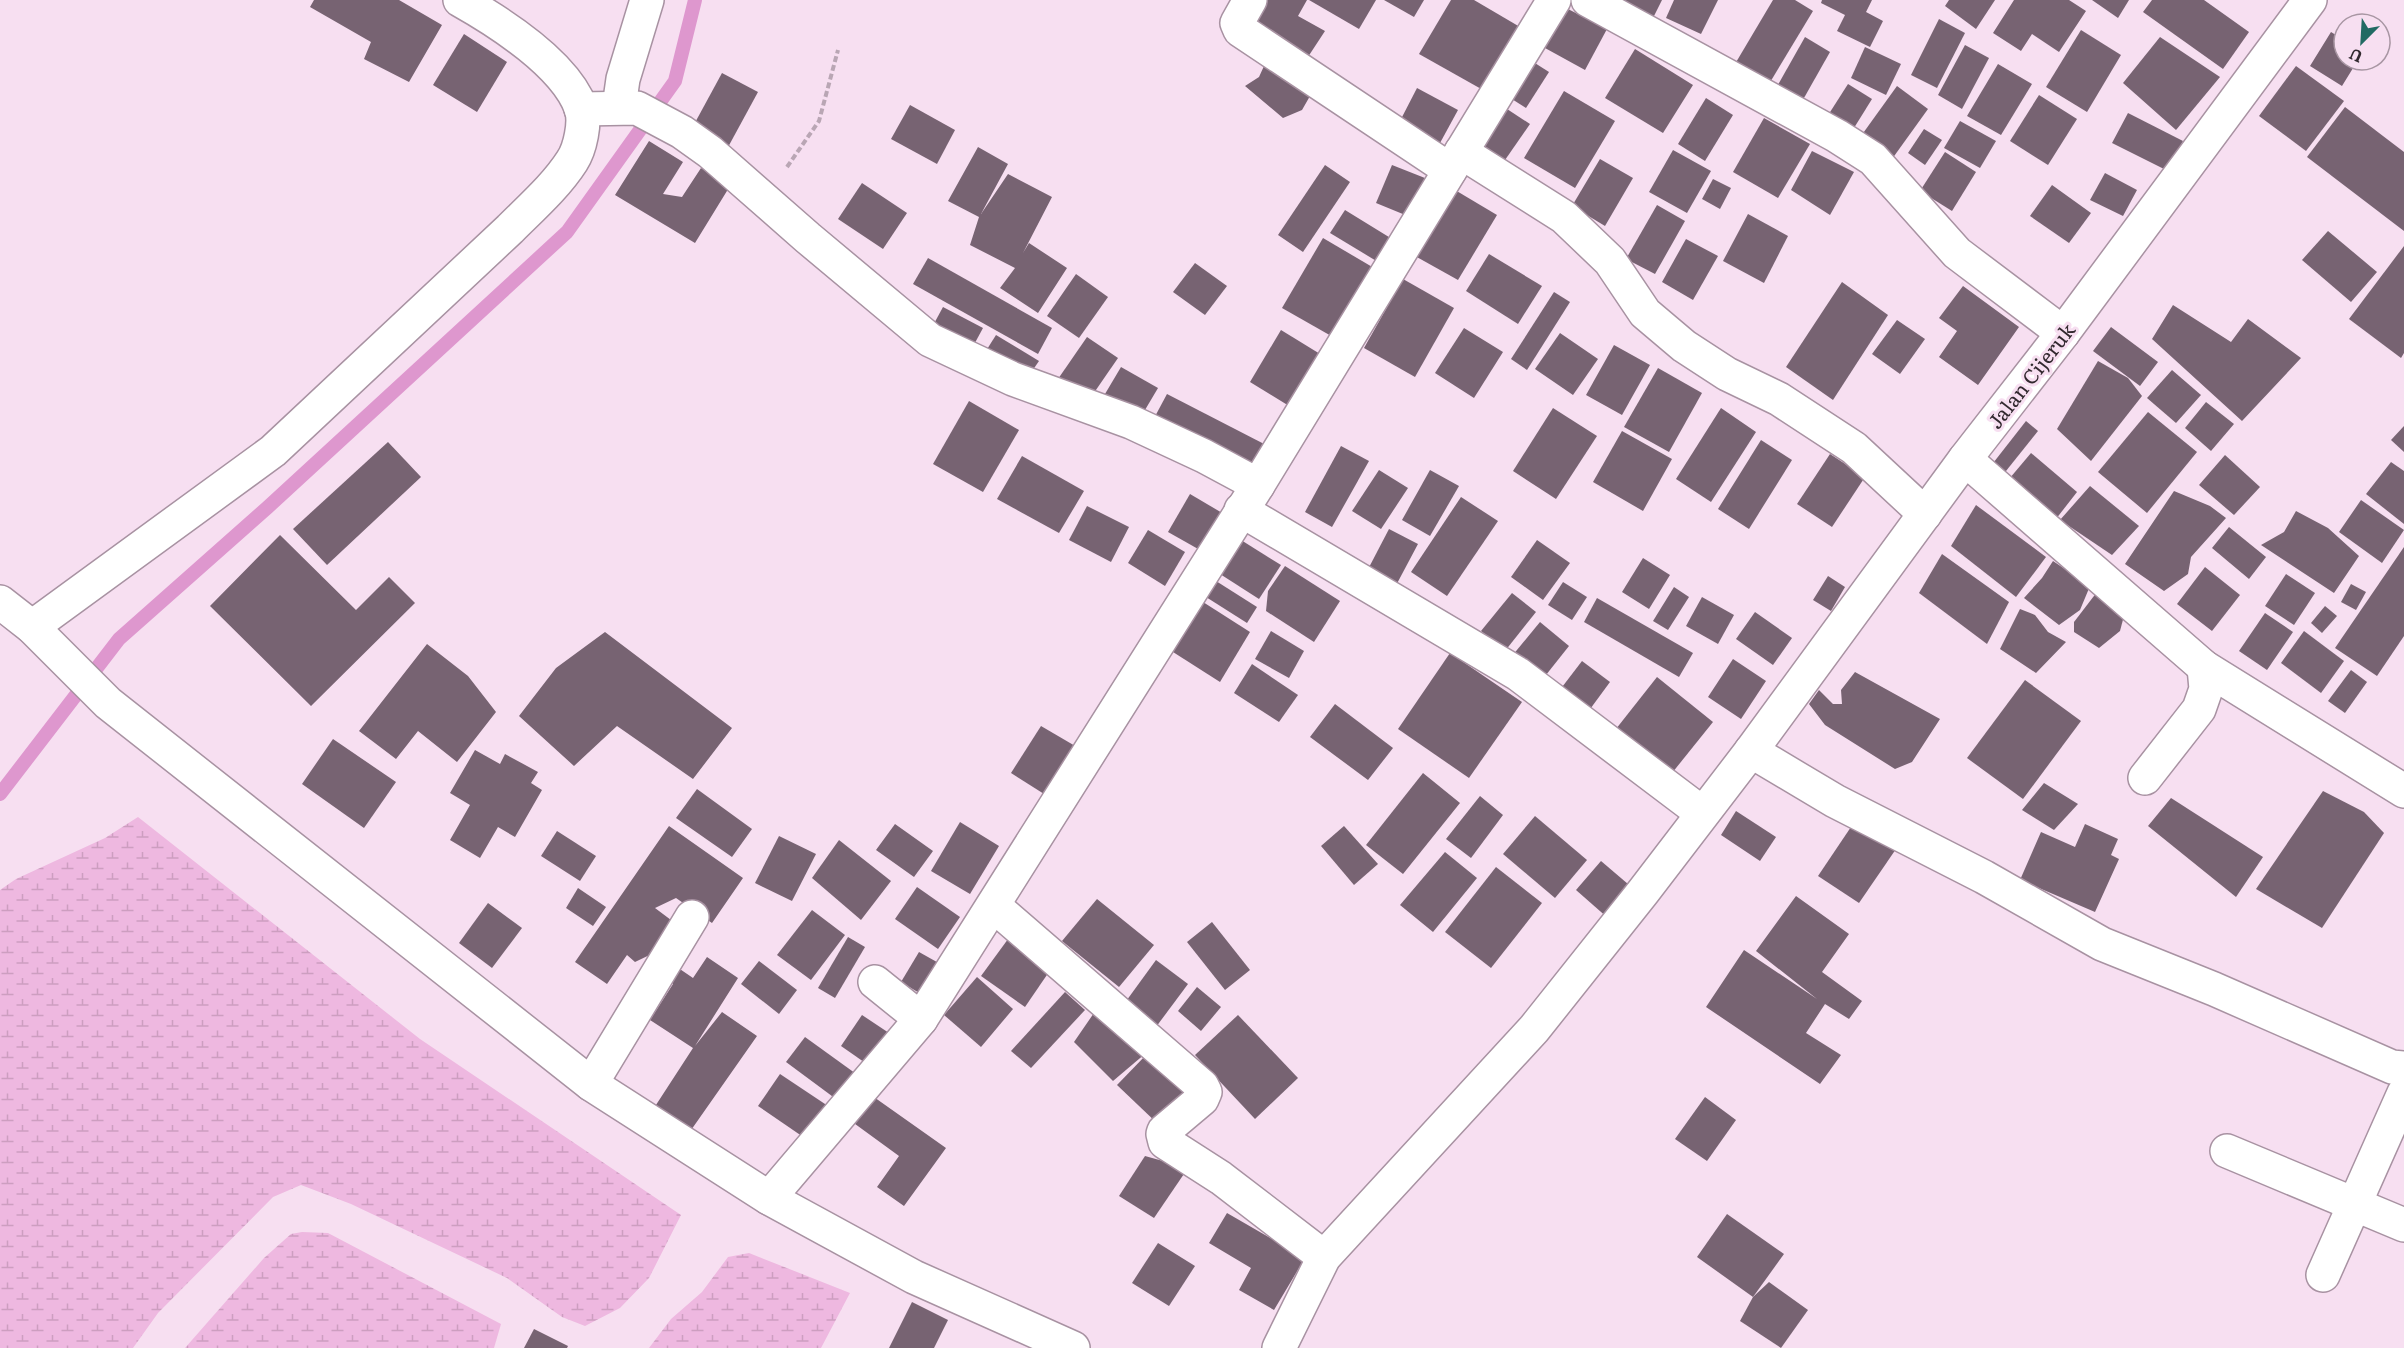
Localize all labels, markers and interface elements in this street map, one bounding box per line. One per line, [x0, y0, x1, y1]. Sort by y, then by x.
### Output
north arrow [2332, 12, 2392, 72]
text: U [2344, 43, 2366, 70]
street label: Jalan Cijeruk [1979, 315, 2081, 434]

